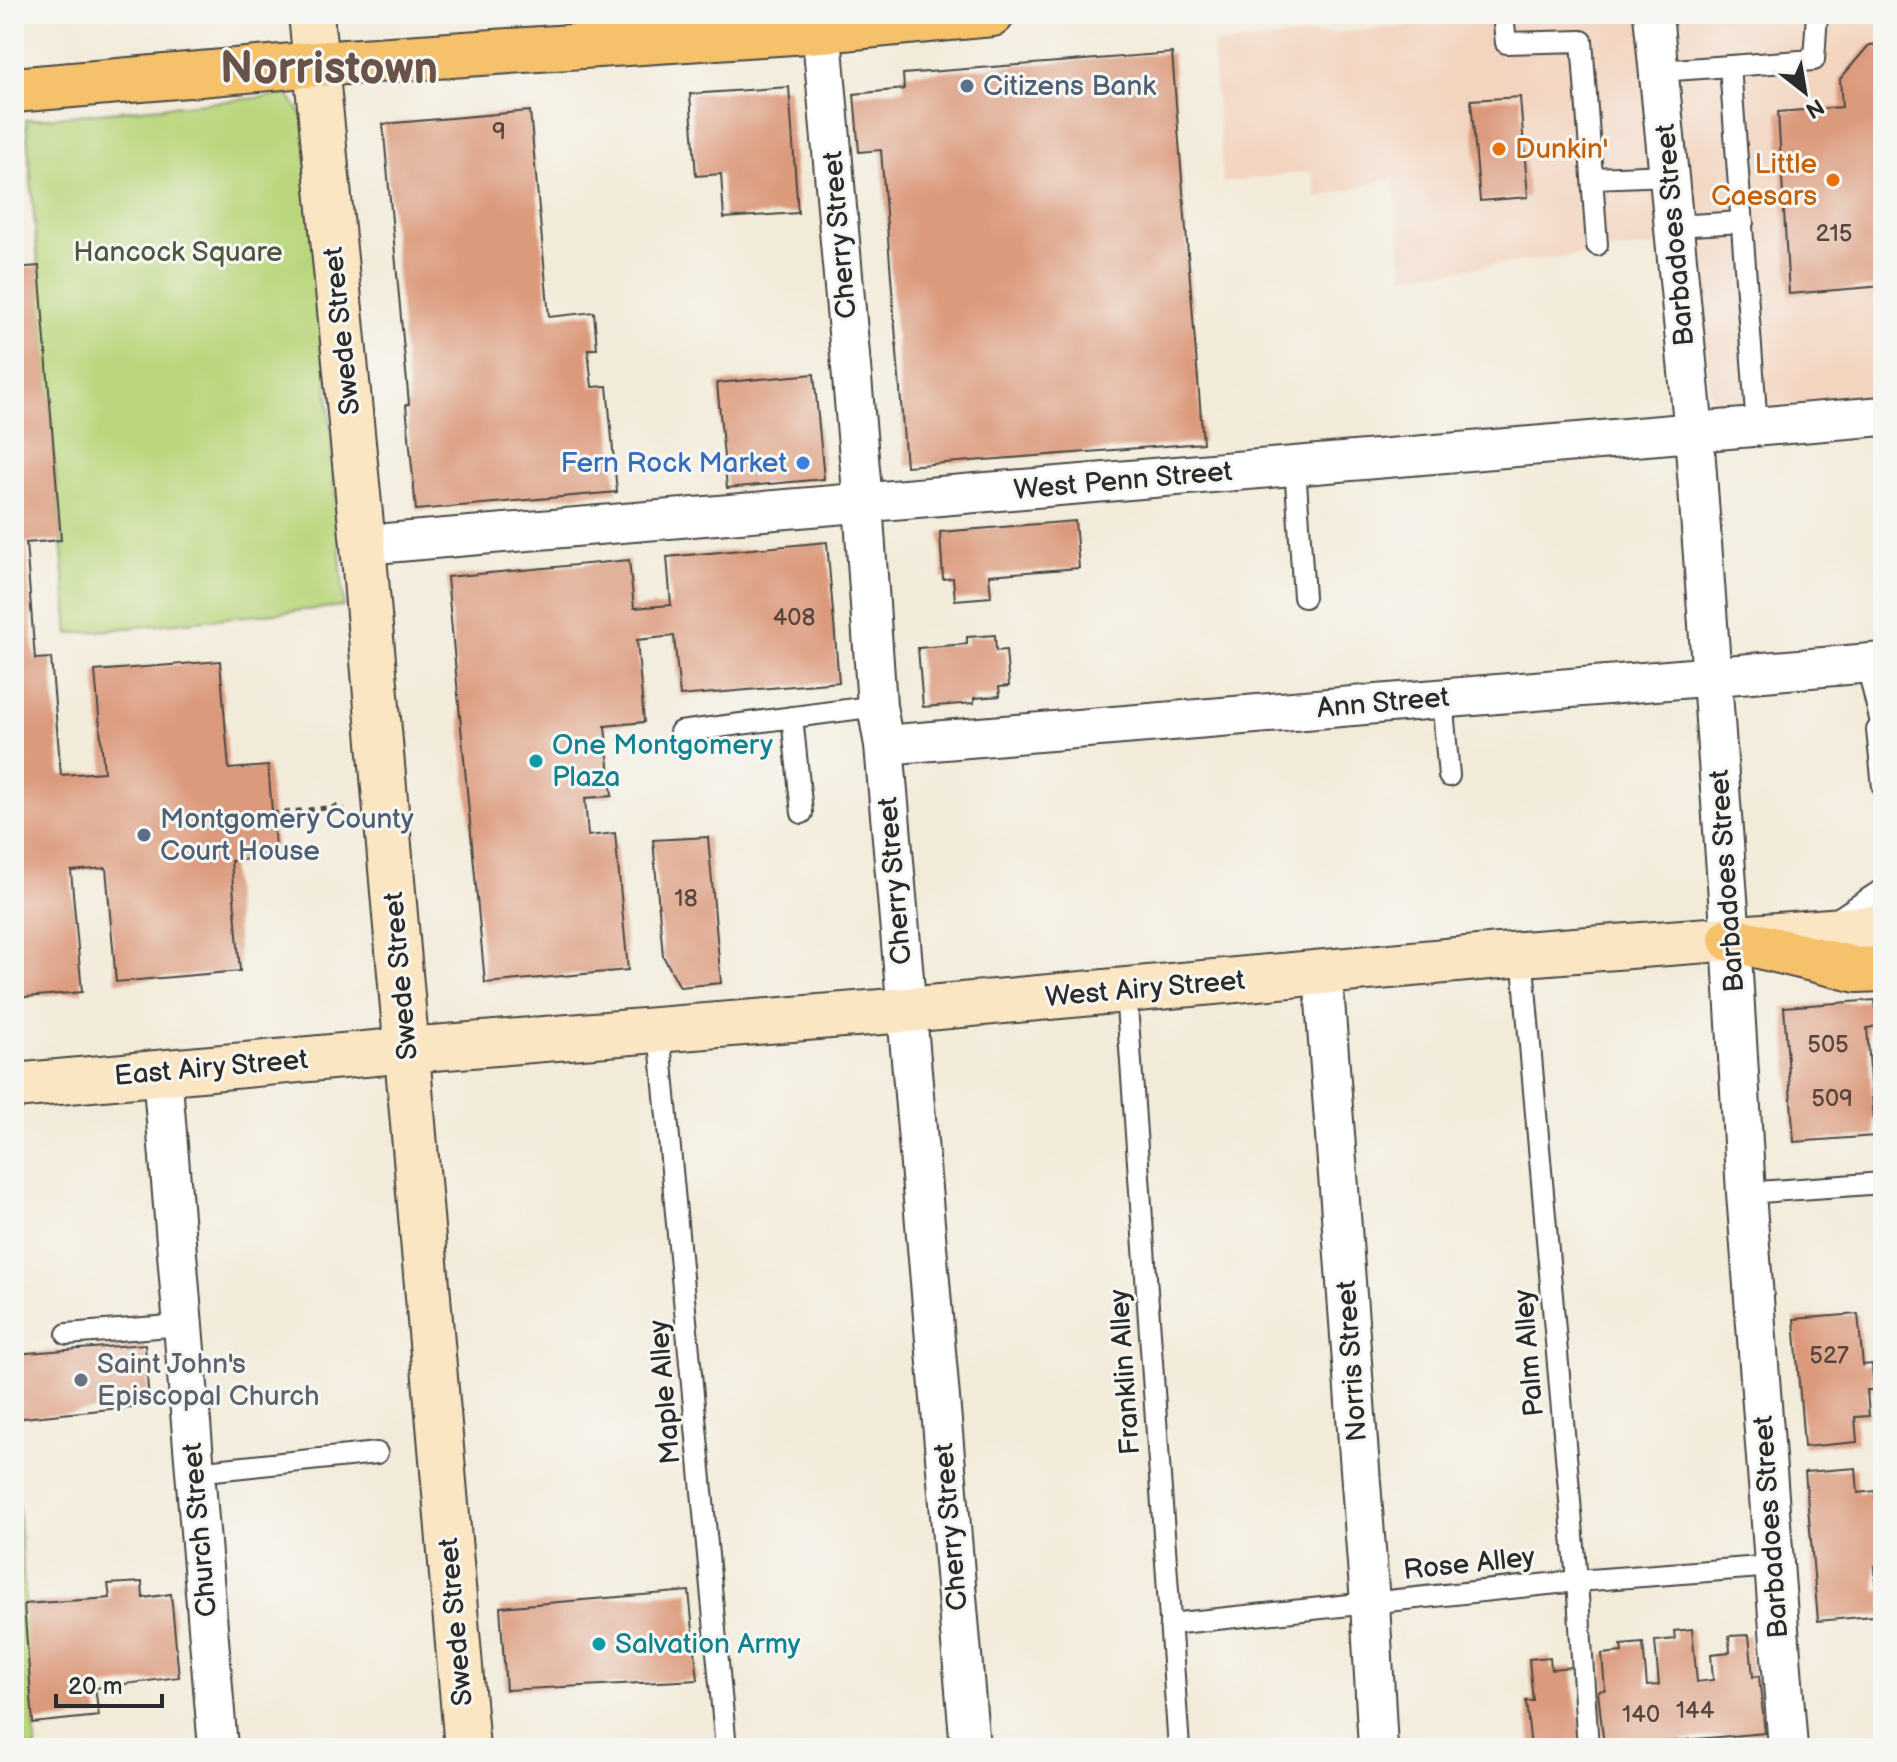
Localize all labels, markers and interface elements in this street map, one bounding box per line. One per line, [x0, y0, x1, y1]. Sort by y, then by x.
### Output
district label: Norristown [220, 43, 438, 96]
north arrow [1765, 52, 1845, 132]
place label: Citizens Bank [983, 70, 1156, 103]
marker: Citizens Bank [958, 77, 976, 95]
text: N [1800, 92, 1829, 124]
house number: 9 [492, 117, 506, 146]
street label: Barbadoes Street [1649, 122, 1701, 348]
place label: Dunkin' [1515, 133, 1609, 166]
marker: Dunkin' [1490, 140, 1508, 158]
place label: Little Caesars [1711, 148, 1817, 213]
street label: Cherry Street [816, 149, 864, 320]
marker: Little Caesars [1824, 171, 1842, 189]
house number: 215 [1816, 219, 1852, 248]
park label: Hancock Square [73, 236, 283, 269]
street label: Swede Street [317, 245, 367, 417]
place label: Fern Rock Market [561, 447, 787, 480]
marker: Fern Rock Market [794, 454, 812, 472]
street label: West Penn Street [1012, 455, 1234, 507]
house number: 408 [773, 603, 815, 632]
street label: Ann Street [1316, 681, 1451, 725]
place label: One Montgomery Plaza [552, 729, 773, 794]
marker: One Montgomery Plaza [527, 752, 545, 770]
street label: Barbadoes Street [1703, 768, 1751, 993]
street label: Cherry Street [871, 795, 919, 966]
place label: Montgomery County Court House [160, 803, 414, 868]
marker: Montgomery County Court House [135, 826, 153, 844]
house number: 18 [674, 884, 698, 913]
street label: Swede Street [377, 890, 425, 1061]
street label: West Airy Street [1044, 964, 1247, 1014]
house number: 505 [1807, 1030, 1849, 1059]
street label: East Airy Street [113, 1043, 310, 1093]
house number: 509 [1811, 1084, 1853, 1113]
street label: Norris Street [1330, 1279, 1374, 1443]
street label: Franklin Alley [1103, 1288, 1147, 1456]
street label: Palm Alley [1507, 1288, 1551, 1418]
street label: Maple Alley [642, 1318, 688, 1466]
house number: 527 [1809, 1341, 1849, 1370]
place label: Saint John's Episcopal Church [97, 1348, 320, 1413]
marker: Saint John's Episcopal Church [72, 1371, 90, 1389]
street label: Barbadoes Street [1747, 1414, 1795, 1639]
street label: Church Street [176, 1441, 224, 1618]
street label: Cherry Street [927, 1441, 975, 1612]
street label: Swede Street [432, 1536, 480, 1707]
street label: Rose Alley [1402, 1541, 1537, 1587]
place label: Salvation Army [615, 1628, 801, 1661]
marker: Salvation Army [590, 1635, 608, 1653]
scale bar [56, 1658, 162, 1708]
text: 20 m [68, 1672, 123, 1701]
house number: 144 [1676, 1696, 1715, 1725]
house number: 140 [1622, 1700, 1660, 1729]

